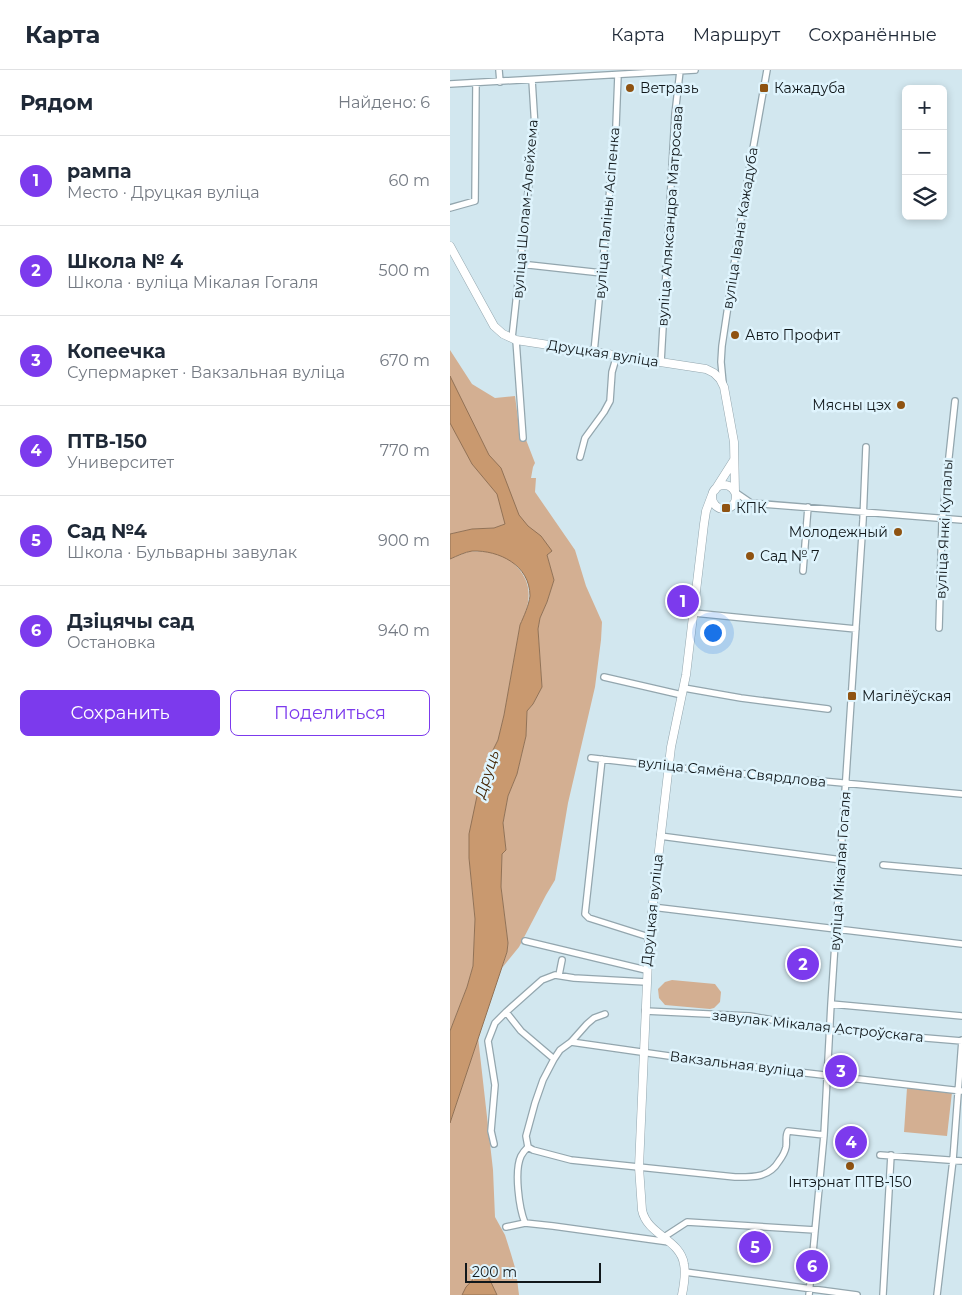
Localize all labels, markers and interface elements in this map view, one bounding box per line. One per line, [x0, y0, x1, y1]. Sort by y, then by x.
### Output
text: Карта [25, 20, 100, 49]
text: Карта [611, 24, 665, 46]
text: Маршрут [693, 24, 780, 46]
text: Сохранённые [808, 24, 937, 46]
place label: Ветразь [640, 79, 699, 97]
place label: Кажадуба [774, 79, 846, 97]
marker: Ветразь [624, 82, 636, 94]
marker: Кажадуба [758, 82, 770, 94]
map controls [902, 85, 947, 220]
button: + [902, 85, 947, 130]
text: Рядом [20, 90, 93, 115]
text: Найдено: 6 [338, 93, 430, 112]
street label: вуліца Аляксандра Матросава [653, 105, 687, 327]
street label: вуліца Шолам-Алейхема [508, 119, 542, 299]
street label: вуліца Паліны Асіпенка [591, 126, 623, 300]
button: − [902, 130, 947, 175]
street label: вуліца Івана Кажадуба [718, 146, 762, 310]
text: рампа [67, 160, 131, 183]
text: 1 [33, 171, 39, 190]
text: 60 m [388, 171, 430, 190]
button: layers [902, 175, 947, 220]
text: Место · Друцкая вуліца [67, 183, 260, 202]
text: Школа № 4 [67, 250, 183, 273]
text: 2 [31, 261, 41, 280]
text: 500 m [379, 261, 430, 280]
text: Школа · вуліца Мікалая Гогаля [67, 273, 318, 292]
place label: Авто Профит [745, 326, 840, 344]
marker: Авто Профит [729, 329, 741, 341]
street label: Друцкая вуліца [546, 335, 660, 371]
text: Копеечка [67, 340, 166, 363]
text: 3 [31, 351, 41, 370]
text: 670 m [380, 351, 430, 370]
text: Супермаркет · Вакзальная вуліца [67, 363, 345, 382]
place label: Мясны цэх [812, 396, 892, 414]
marker: Мясны цэх [895, 399, 907, 411]
text: ПТВ-150 [67, 430, 147, 453]
text: 4 [30, 441, 42, 460]
text: 770 m [380, 441, 430, 460]
text: Университет [67, 453, 174, 472]
street label: вуліца Янкі Купалы [931, 459, 957, 599]
place label: КПК [736, 499, 767, 517]
marker: КПК [720, 502, 732, 514]
text: Сад №4 [67, 520, 147, 543]
place label: Молодежный [789, 523, 888, 541]
marker: Молодежный [892, 526, 904, 538]
text: 5 [31, 531, 41, 550]
text: 900 m [378, 531, 430, 550]
text: Школа · Бульварны завулак [67, 543, 297, 562]
place label: Сад № 7 [760, 547, 820, 565]
marker: Сад № 7 [744, 550, 756, 562]
pin: 1 [667, 582, 699, 620]
text: Дзіцячы сад [67, 610, 194, 633]
your location [700, 620, 726, 646]
text: 6 [31, 621, 41, 640]
text: 940 m [378, 621, 430, 640]
text: Остановка [67, 633, 156, 652]
place label: Магілёўская [862, 687, 952, 705]
button: Сохранить [20, 690, 220, 736]
button: Поделиться [230, 690, 430, 736]
marker: Магілёўская [846, 690, 858, 702]
water label: Друць [469, 748, 503, 802]
street label: вуліца Сямёна Свярдлова [637, 753, 827, 791]
street label: вуліца Мікалая Гогаля [825, 791, 855, 951]
street label: Друцкая вуліца [637, 853, 667, 967]
pin: 2 [787, 945, 819, 983]
street label: завулак Мікалая Астроўскага [711, 1006, 925, 1046]
street label: Вакзальная вуліца [669, 1047, 805, 1081]
pin: 3 [825, 1052, 857, 1090]
pin: 4 [835, 1123, 867, 1161]
marker: Інтэрнат ПТВ-150 [844, 1160, 856, 1172]
place label: Інтэрнат ПТВ-150 [788, 1173, 912, 1191]
pin: 5 [739, 1228, 771, 1266]
pin: 6 [796, 1247, 828, 1285]
scale bar [465, 1260, 601, 1283]
text: 200 m [472, 1263, 517, 1281]

